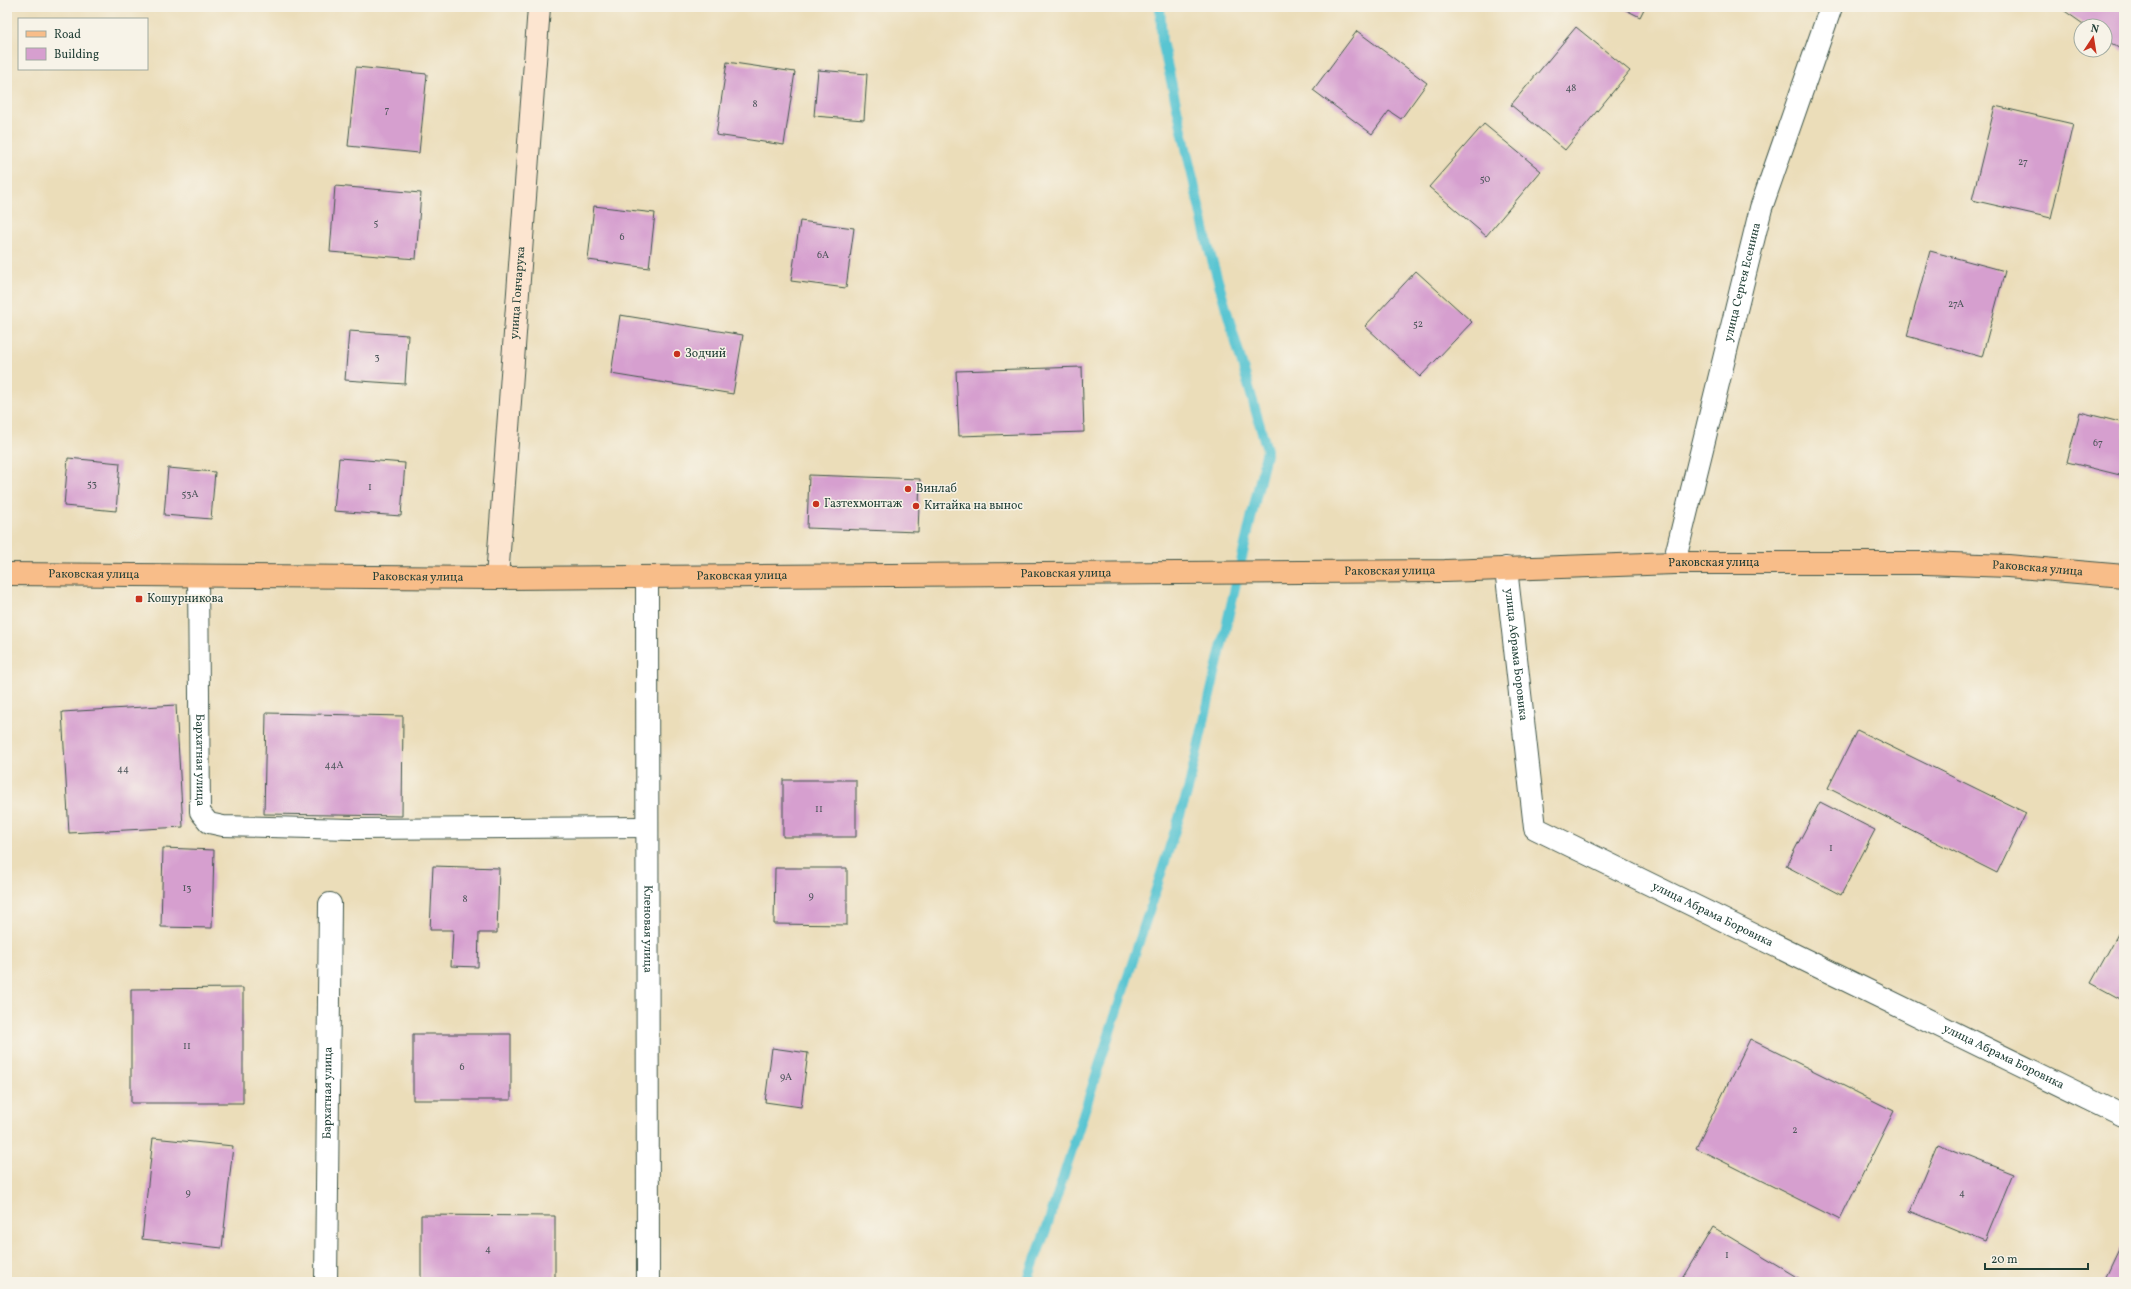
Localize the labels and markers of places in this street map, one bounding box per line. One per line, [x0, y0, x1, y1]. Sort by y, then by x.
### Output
place label: Зодчий [685, 346, 726, 362]
marker: Зодчий [672, 349, 682, 359]
place label: Винлаб [916, 481, 957, 497]
marker: Винлаб [903, 484, 913, 494]
place label: Газтехмонтаж [824, 496, 903, 512]
place label: Китайка на вынос [924, 498, 1023, 514]
marker: Газтехмонтаж [811, 499, 821, 509]
marker: Китайка на вынос [911, 501, 921, 511]
place label: Кошурникова [147, 591, 224, 607]
marker: Кошурникова [134, 594, 144, 604]

